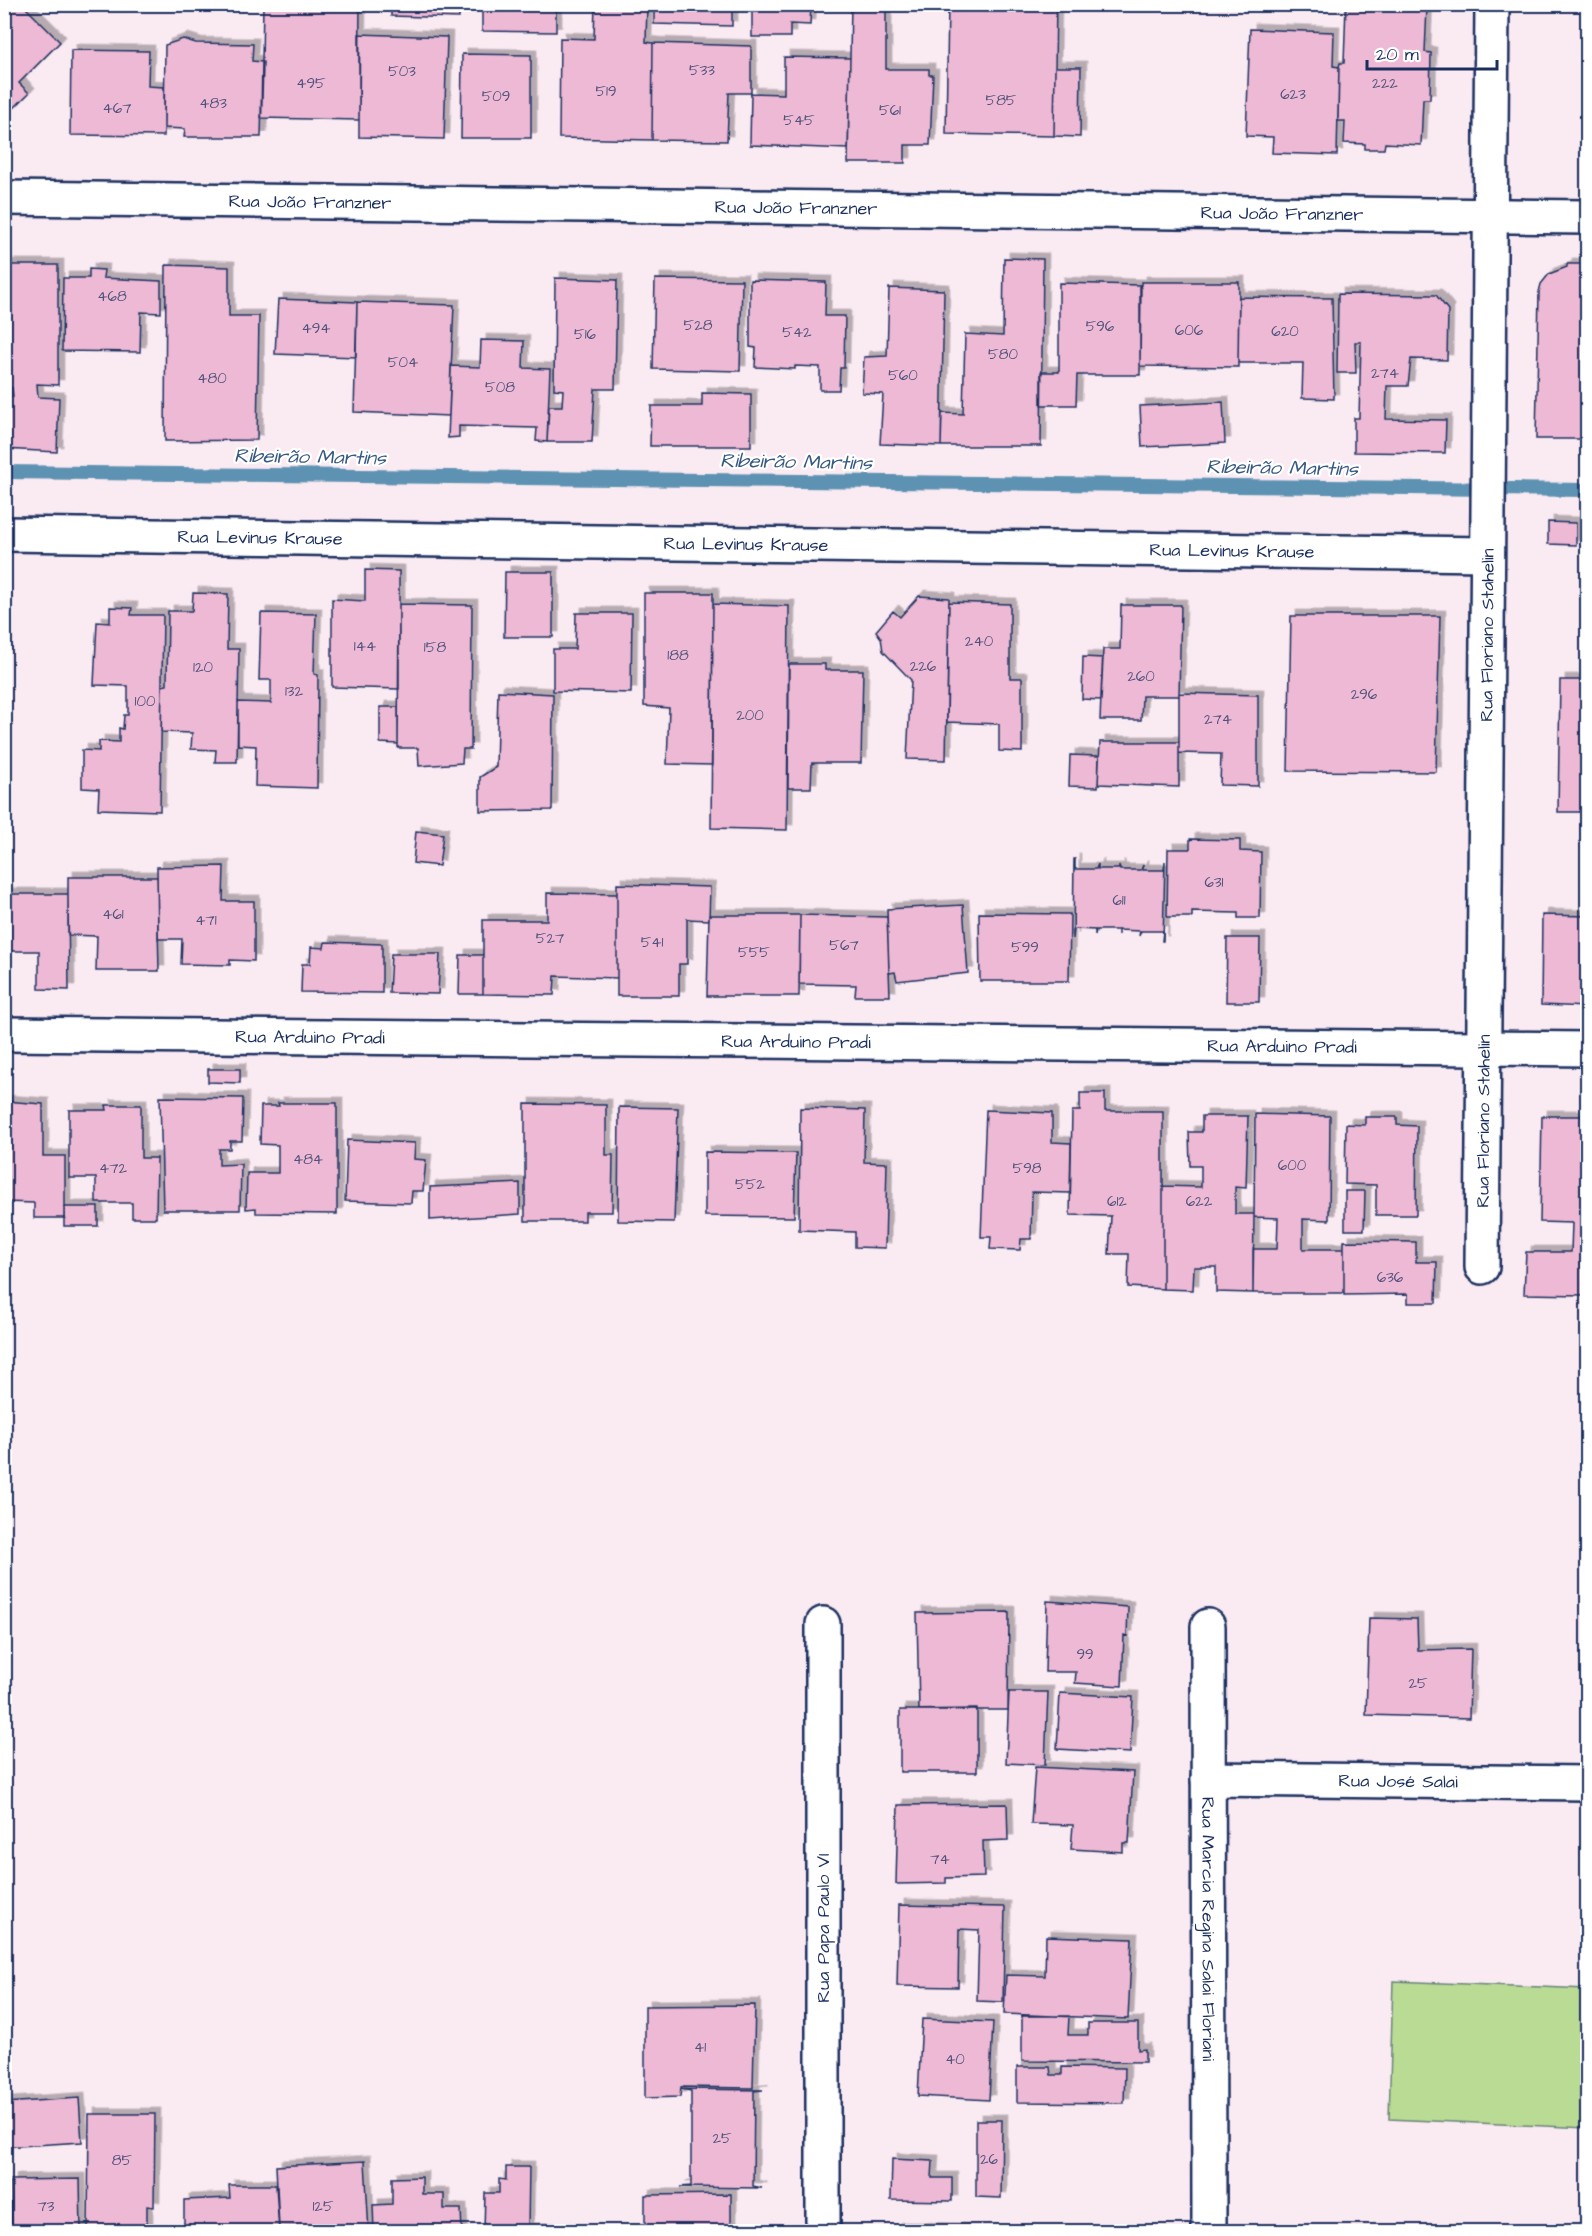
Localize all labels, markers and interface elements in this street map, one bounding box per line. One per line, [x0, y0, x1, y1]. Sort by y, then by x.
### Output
scale bar [1367, 33, 1498, 71]
text: 20 m [1376, 42, 1419, 67]
house number: 533 [689, 60, 715, 81]
house number: 503 [388, 61, 416, 82]
house number: 495 [296, 73, 326, 94]
house number: 222 [1372, 73, 1398, 94]
house number: 519 [595, 81, 617, 102]
house number: 623 [1280, 84, 1306, 105]
house number: 509 [482, 86, 510, 107]
house number: 585 [986, 90, 1017, 111]
house number: 483 [199, 93, 227, 114]
house number: 467 [103, 98, 131, 119]
house number: 561 [879, 100, 901, 121]
house number: 545 [783, 110, 815, 131]
street label: Rua João Franzner [228, 189, 392, 216]
street label: Rua João Franzner [714, 195, 878, 221]
street label: Rua João Franzner [1200, 200, 1363, 227]
house number: 468 [97, 286, 127, 307]
house number: 528 [684, 315, 713, 336]
house number: 596 [1086, 316, 1115, 337]
house number: 494 [302, 318, 330, 339]
house number: 606 [1175, 320, 1204, 341]
house number: 620 [1271, 321, 1299, 342]
house number: 542 [782, 322, 812, 343]
house number: 516 [574, 324, 597, 345]
house number: 580 [988, 344, 1018, 365]
house number: 504 [388, 352, 418, 373]
house number: 274 [1371, 363, 1399, 384]
house number: 560 [888, 365, 918, 386]
house number: 480 [197, 368, 227, 389]
house number: 508 [485, 377, 515, 398]
water label: Ribeirão Martins [234, 442, 387, 472]
water label: Ribeirão Martins [720, 447, 873, 477]
water label: Ribeirão Martins [1206, 453, 1359, 483]
street label: Rua Levinus Krause [177, 524, 343, 552]
street label: Rua Levinus Krause [663, 531, 829, 558]
street label: Rua Levinus Krause [1149, 537, 1315, 565]
street label: Rua Floriano Stahelin [1474, 548, 1501, 722]
house number: 240 [965, 631, 994, 652]
house number: 144 [354, 636, 376, 657]
house number: 158 [424, 637, 446, 658]
house number: 188 [667, 645, 689, 666]
house number: 226 [910, 656, 937, 677]
house number: 120 [193, 657, 214, 678]
house number: 260 [1127, 666, 1155, 687]
house number: 132 [285, 681, 303, 702]
house number: 296 [1351, 684, 1378, 705]
house number: 100 [135, 691, 156, 712]
house number: 200 [736, 705, 764, 726]
house number: 274 [1204, 709, 1232, 730]
house number: 631 [1205, 872, 1224, 893]
house number: 611 [1112, 890, 1126, 911]
house number: 461 [102, 904, 124, 925]
house number: 471 [195, 910, 217, 931]
house number: 527 [536, 928, 564, 949]
house number: 541 [641, 932, 663, 953]
house number: 567 [829, 935, 859, 956]
house number: 599 [1011, 937, 1039, 958]
house number: 555 [738, 942, 770, 963]
street label: Rua Arduino Pradi [235, 1024, 385, 1051]
street label: Rua Arduino Pradi [721, 1029, 871, 1055]
street label: Rua Arduino Pradi [1207, 1033, 1357, 1060]
street label: Rua Floriano Stahelin [1470, 1034, 1497, 1208]
house number: 484 [293, 1149, 323, 1170]
house number: 600 [1278, 1155, 1307, 1176]
house number: 472 [99, 1158, 127, 1179]
house number: 598 [1013, 1158, 1042, 1179]
house number: 552 [735, 1174, 765, 1195]
house number: 612 [1107, 1191, 1127, 1212]
house number: 622 [1186, 1191, 1213, 1212]
house number: 636 [1377, 1267, 1404, 1288]
house number: 99 [1076, 1644, 1094, 1665]
house number: 25 [1408, 1673, 1428, 1694]
street label: Rua José Salai [1338, 1768, 1458, 1795]
street label: Rua Marcia Regina Salai Floriani [1194, 1797, 1221, 2062]
house number: 74 [930, 1849, 950, 1870]
street label: Rua Papa Paulo VI [811, 1853, 836, 2003]
house number: 41 [694, 2037, 706, 2058]
house number: 40 [945, 2049, 965, 2070]
house number: 25 [712, 2128, 732, 2149]
house number: 26 [980, 2149, 999, 2170]
house number: 85 [112, 2150, 133, 2171]
house number: 73 [38, 2196, 55, 2217]
house number: 125 [312, 2196, 334, 2217]

